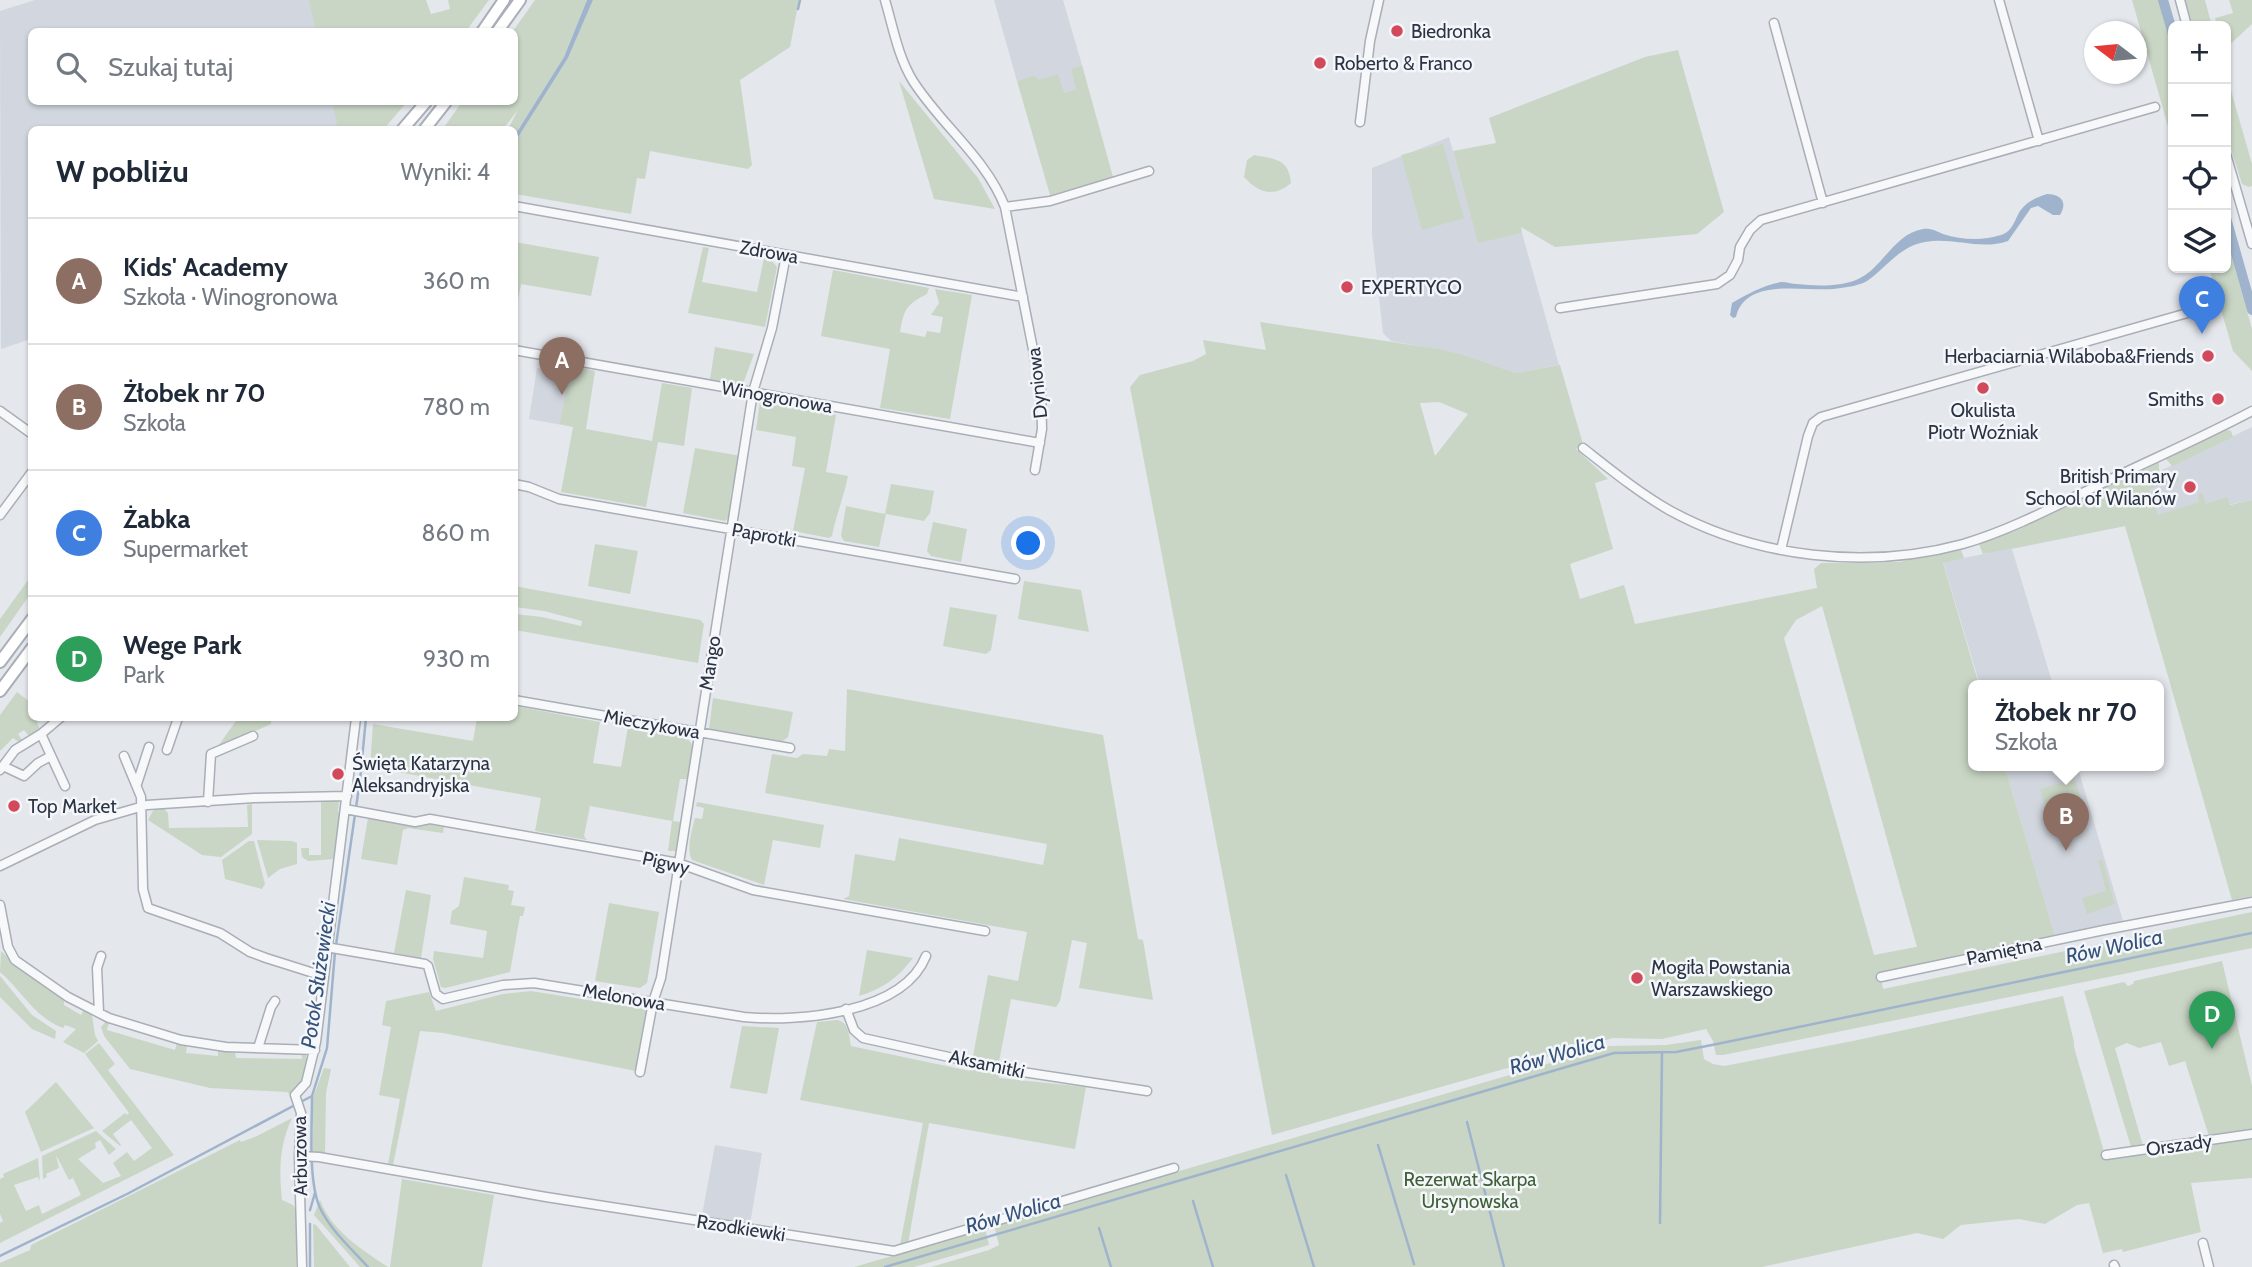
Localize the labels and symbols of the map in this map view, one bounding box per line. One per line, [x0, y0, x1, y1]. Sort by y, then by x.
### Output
place label: Biedronka [1411, 20, 1491, 43]
north arrow [2084, 21, 2147, 84]
marker: Biedronka [1389, 23, 1405, 39]
place label: Roberto & Franco [1334, 52, 1472, 75]
marker: Roberto & Franco [1312, 55, 1328, 71]
street label: Zdrowa [738, 236, 800, 268]
place label: EXPERTYCO [1361, 276, 1462, 299]
pin: C [2179, 276, 2225, 334]
marker: EXPERTYCO [1339, 279, 1355, 295]
pin: A [539, 337, 585, 395]
place label: Herbaciarnia Wilaboba&Friends [1944, 345, 2194, 368]
street label: Dyniowa [1022, 346, 1052, 420]
marker: Herbaciarnia Wilaboba&Friends [2200, 348, 2216, 364]
street label: Winogronowa [720, 376, 834, 418]
marker: Okulista Piotr Woźniak [1975, 380, 1991, 396]
place label: Smiths [2148, 388, 2204, 411]
marker: Smiths [2210, 391, 2226, 407]
place label: Okulista Piotr Woźniak [1928, 399, 2039, 444]
place label: British Primary School of Wilanów [2025, 465, 2176, 510]
marker: British Primary School of Wilanów [2182, 479, 2198, 495]
street label: Paprotki [730, 518, 798, 552]
your location [1011, 526, 1045, 560]
street label: Mango [694, 634, 726, 692]
street label: Mieczykowa [602, 704, 702, 744]
place label: Święta Katarzyna Aleksandryjska [352, 751, 490, 797]
marker: Święta Katarzyna Aleksandryjska [330, 766, 346, 782]
pin: B [2043, 793, 2089, 851]
place label: Top Market [28, 795, 117, 818]
marker: Top Market [6, 798, 22, 814]
street label: Pigwy [640, 846, 692, 880]
water label: Potok Służewiecki [295, 900, 341, 1050]
water label: Rów Wolica [2063, 924, 2165, 968]
street label: Pamiętna [1964, 932, 2044, 970]
place label: Mogiła Powstania Warszawskiego [1651, 956, 1790, 1001]
marker: Mogiła Powstania Warszawskiego [1629, 970, 1645, 986]
street label: Melonowa [581, 978, 667, 1016]
pin: D [2189, 991, 2235, 1049]
water label: Rów Wolica [1506, 1028, 1608, 1080]
street label: Aksamitki [947, 1045, 1027, 1083]
street label: Arbuzowa [288, 1116, 312, 1196]
street label: Orszady [2144, 1129, 2214, 1161]
park label: Rezerwat Skarpa Ursynowska [1404, 1168, 1536, 1213]
water label: Rów Wolica [962, 1187, 1064, 1239]
street label: Rzodkiewki [695, 1210, 787, 1246]

